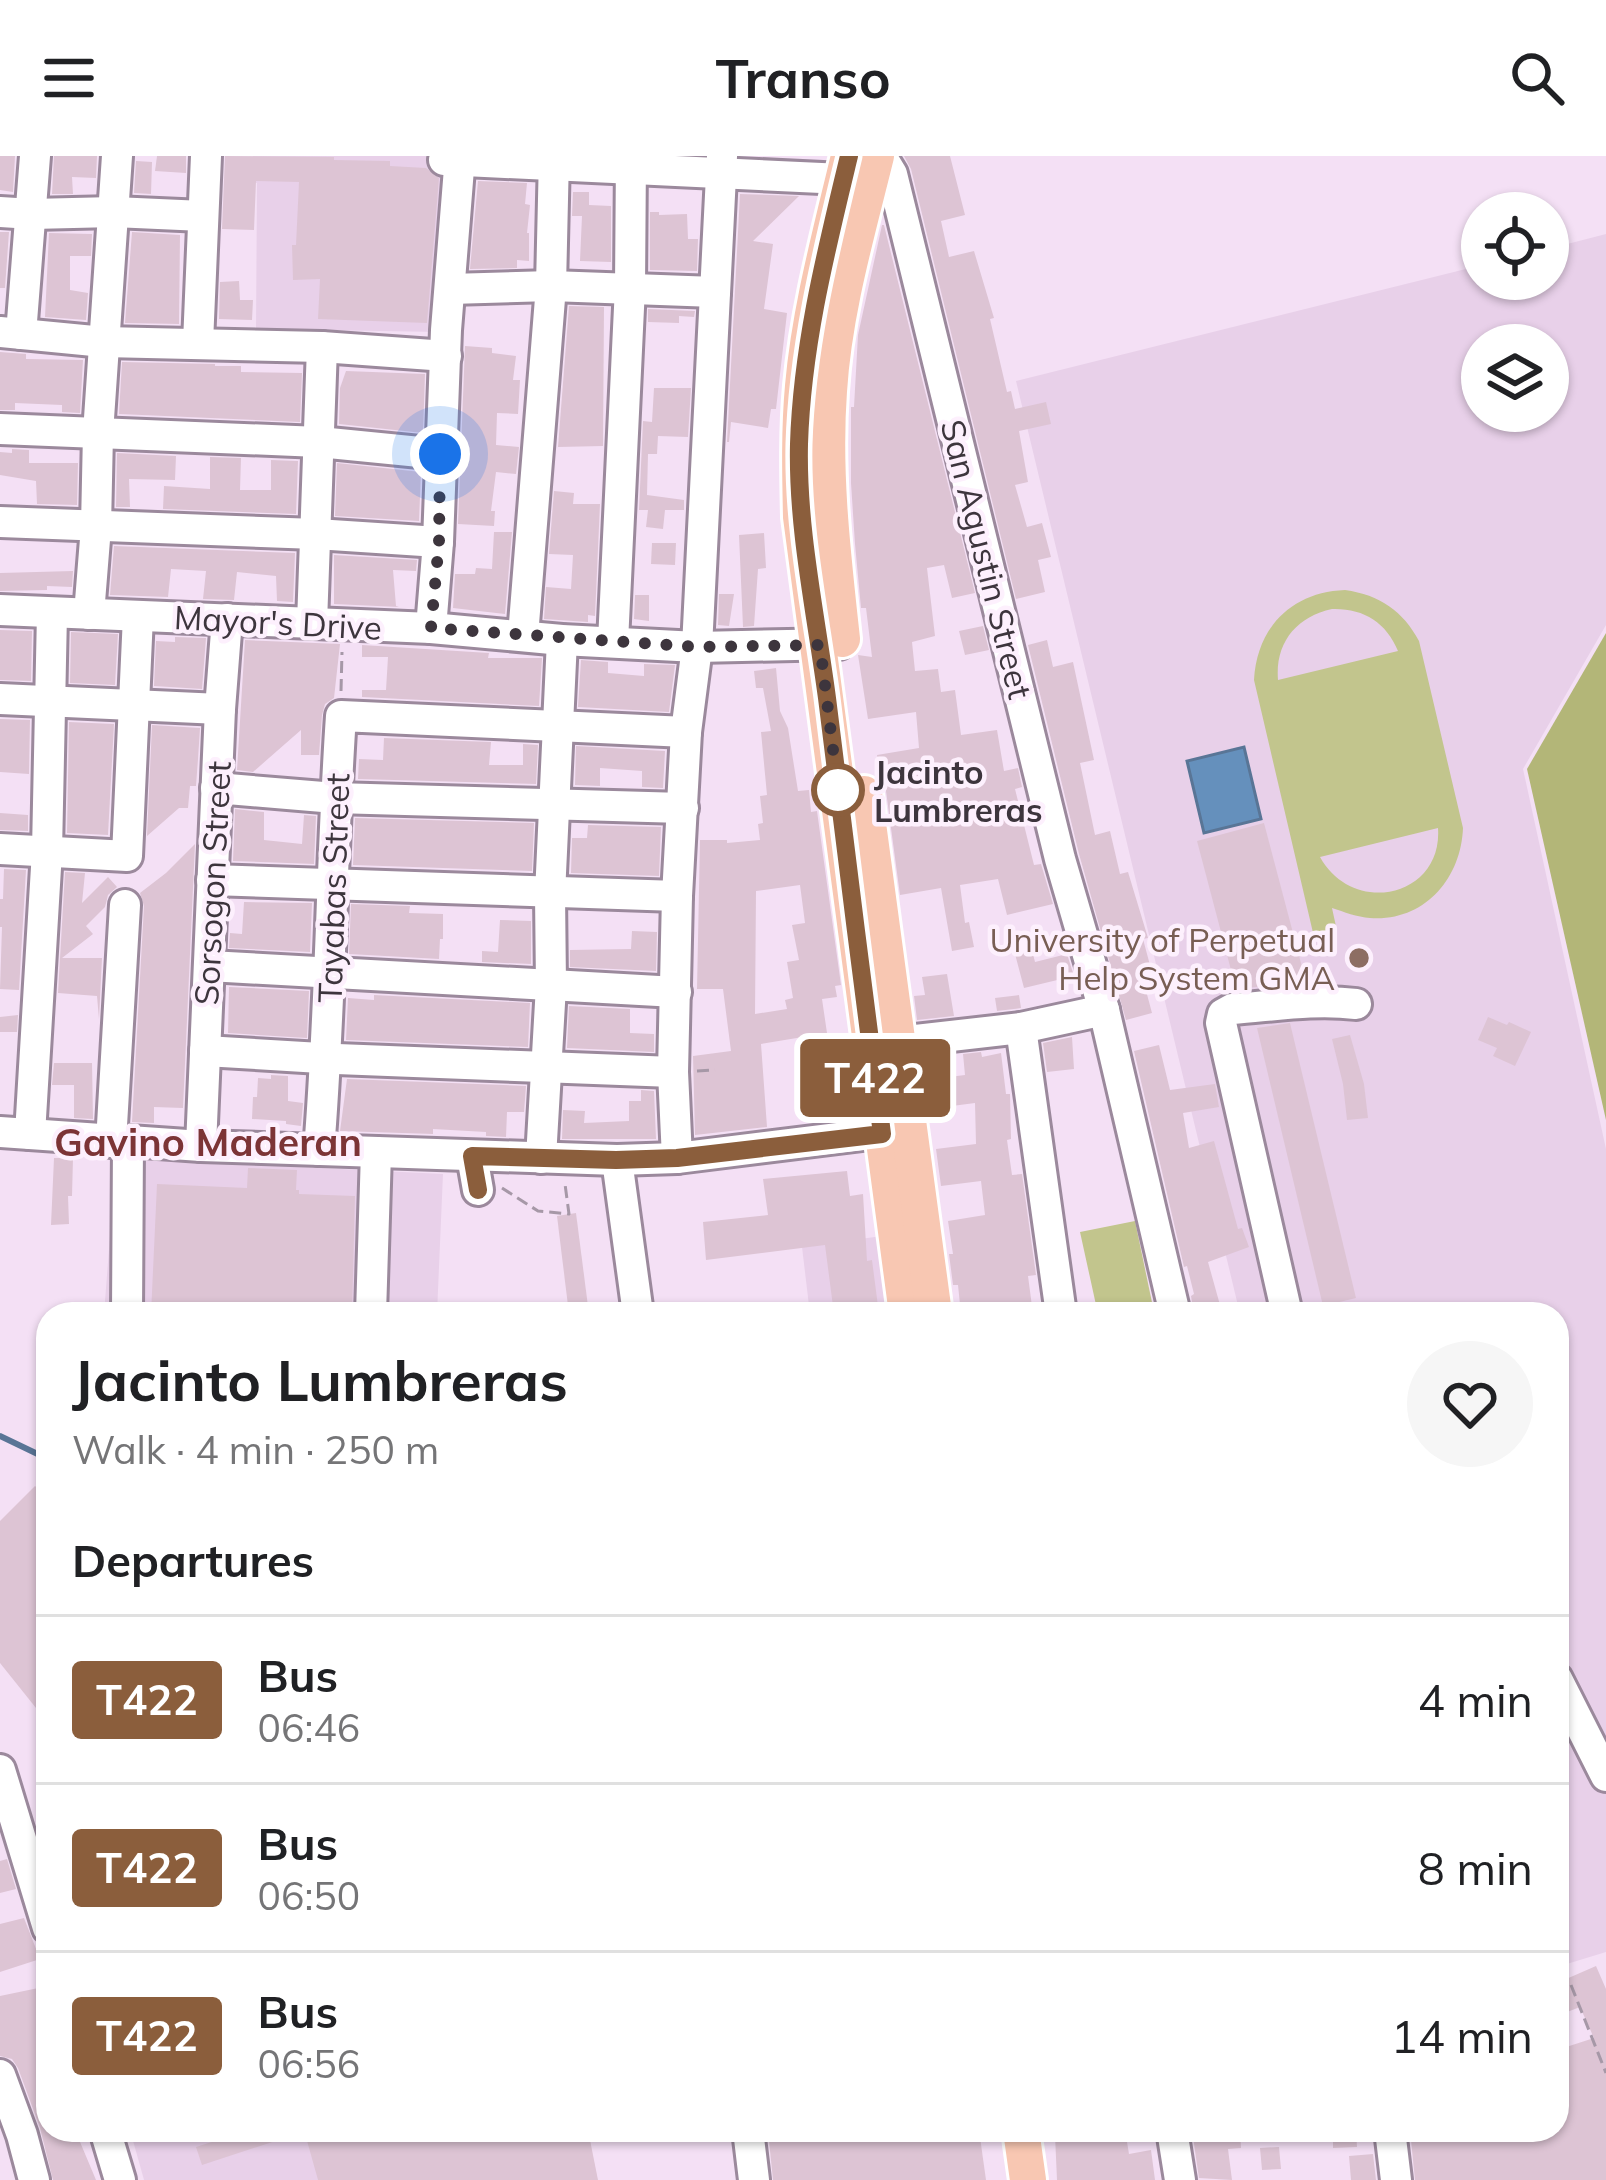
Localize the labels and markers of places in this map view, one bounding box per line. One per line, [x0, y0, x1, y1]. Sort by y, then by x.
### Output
place label: Jacinto Lumbreras [874, 751, 1043, 830]
marker: Jacinto Lumbreras [813, 765, 863, 815]
place label: University of Perpetual Help System GMA [989, 919, 1335, 998]
marker: University of Perpetual Help System GMA [1346, 945, 1372, 971]

